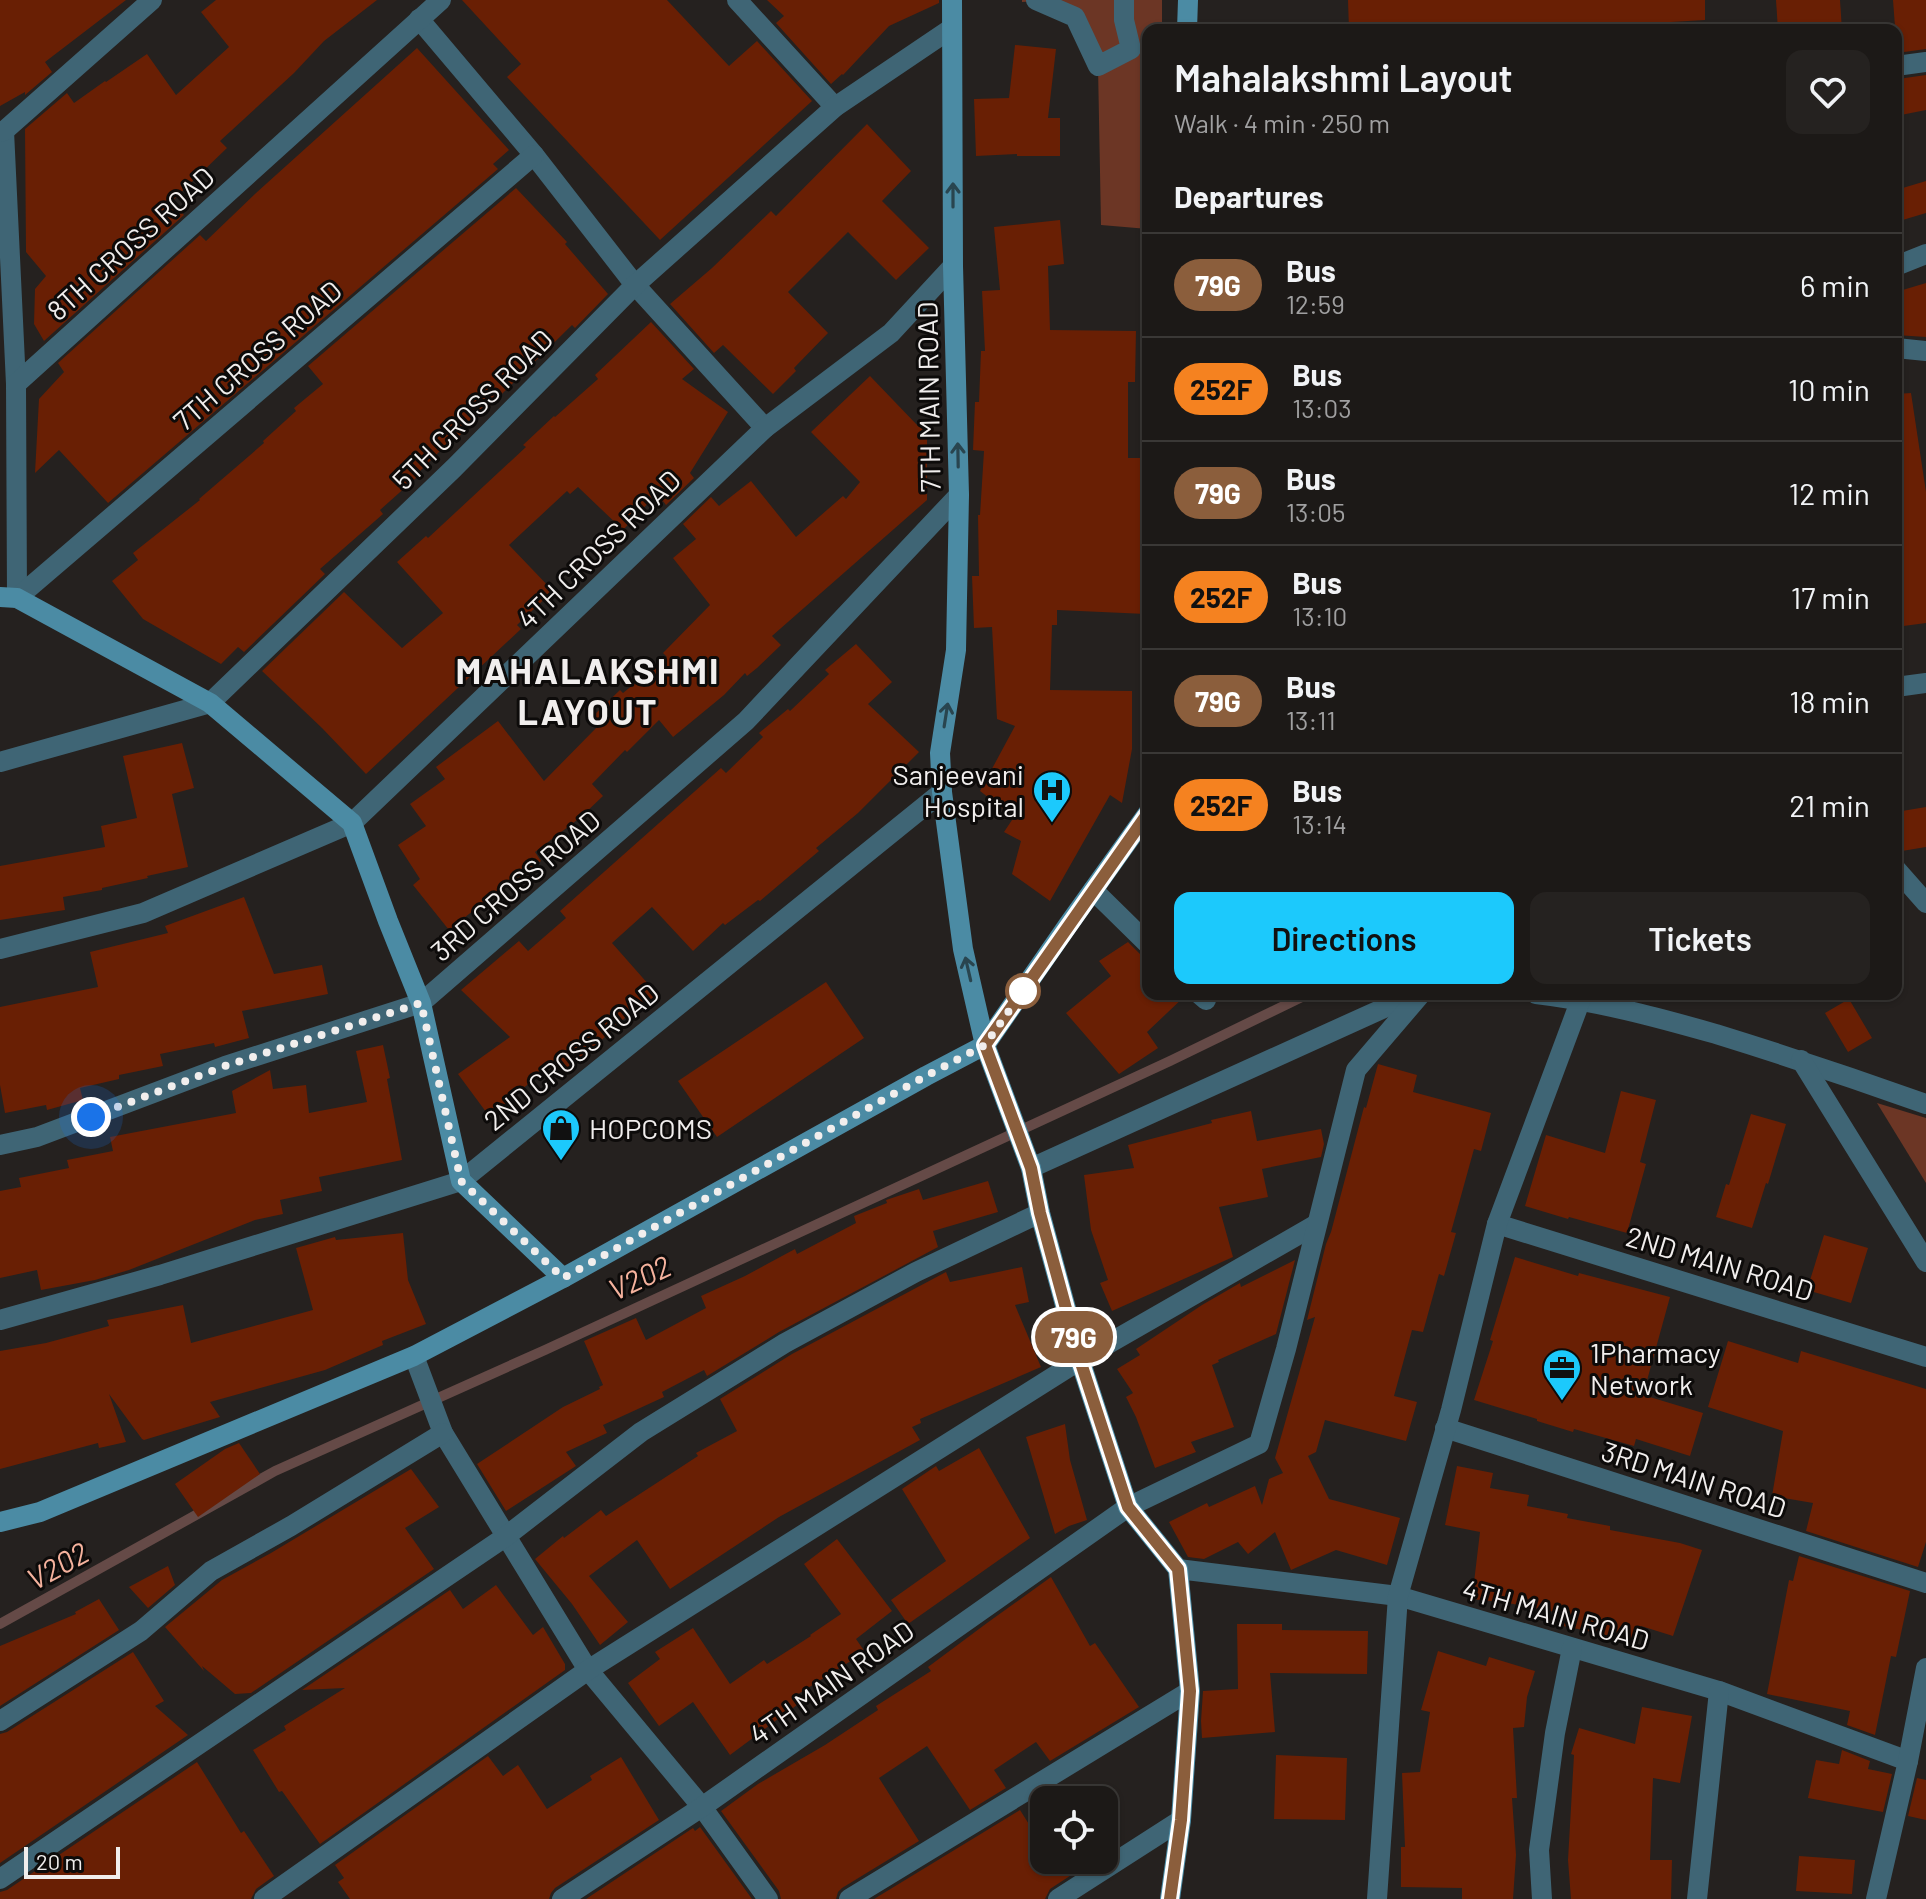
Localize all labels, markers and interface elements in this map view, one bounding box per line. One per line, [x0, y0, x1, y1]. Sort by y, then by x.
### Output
button: heart [1786, 50, 1870, 134]
text: Mahalakshmi Layout [1174, 54, 1513, 100]
text: Walk · 4 min · 250 m [1174, 107, 1390, 138]
street label: 8TH CROSS ROAD [39, 159, 221, 327]
text: Departures [1174, 178, 1324, 214]
one-way arrow [945, 182, 961, 209]
text: Bus [1286, 252, 1336, 288]
text: 6 min [1800, 267, 1870, 303]
text: 79G [1195, 268, 1241, 302]
street label: 7TH CROSS ROAD [166, 273, 348, 437]
text: 12:59 [1286, 288, 1345, 319]
street label: 7TH MAIN ROAD [909, 301, 947, 493]
street label: 5TH CROSS ROAD [385, 322, 559, 496]
text: Bus [1292, 356, 1342, 392]
text: 10 min [1788, 371, 1870, 407]
text: 252F [1190, 372, 1252, 406]
text: 13:03 [1292, 392, 1352, 423]
one-way arrow [950, 442, 966, 469]
text: Bus [1286, 460, 1336, 496]
street label: 4TH CROSS ROAD [509, 462, 687, 636]
text: 12 min [1789, 475, 1870, 511]
text: 79G [1195, 476, 1241, 510]
text: 13:05 [1286, 496, 1345, 527]
text: Bus [1292, 564, 1342, 600]
text: 17 min [1791, 579, 1870, 615]
text: 252F [1190, 580, 1252, 614]
text: 13:10 [1292, 600, 1347, 631]
district label: MAHALAKSHMI LAYOUT [455, 648, 721, 732]
text: Bus [1286, 668, 1336, 704]
text: 18 min [1789, 683, 1870, 719]
text: 79G [1195, 684, 1241, 718]
one-way arrow [939, 702, 954, 728]
text: 13:11 [1286, 704, 1336, 735]
place label: Sanjeevani Hospital [892, 757, 1024, 823]
hospital icon: Sanjeevani Hospital [1031, 769, 1073, 824]
text: Bus [1292, 772, 1342, 808]
text: 21 min [1789, 787, 1870, 823]
text: 252F [1190, 788, 1252, 822]
street label: 3RD CROSS ROAD [423, 802, 607, 968]
text: 13:14 [1292, 808, 1347, 839]
button: Directions [1174, 892, 1514, 984]
button: Tickets [1530, 892, 1870, 984]
one-way arrow [959, 957, 974, 982]
unlabelled marker [1006, 974, 1040, 1008]
street label: 2ND CROSS ROAD [477, 975, 665, 1137]
your location [71, 1097, 111, 1137]
shop icon: HOPCOMS [540, 1107, 582, 1162]
place label: HOPCOMS [589, 1111, 712, 1145]
street label: 2ND MAIN ROAD [1622, 1218, 1818, 1308]
water label: V202 [602, 1247, 676, 1307]
line badge: 79G [1028, 1311, 1120, 1363]
text: 79G [1051, 1320, 1097, 1354]
place label: 1Pharmacy Network [1590, 1335, 1721, 1401]
office icon: 1Pharmacy Network [1541, 1347, 1583, 1402]
street label: 3RD MAIN ROAD [1597, 1433, 1791, 1525]
water label: V202 [20, 1534, 94, 1596]
street label: 4TH MAIN ROAD [1459, 1571, 1653, 1657]
street label: 4TH MAIN ROAD [742, 1613, 920, 1751]
map controls [1030, 1786, 1118, 1874]
button: locate [1030, 1786, 1118, 1874]
scale bar [24, 1843, 120, 1879]
text: 20 m [36, 1848, 83, 1874]

